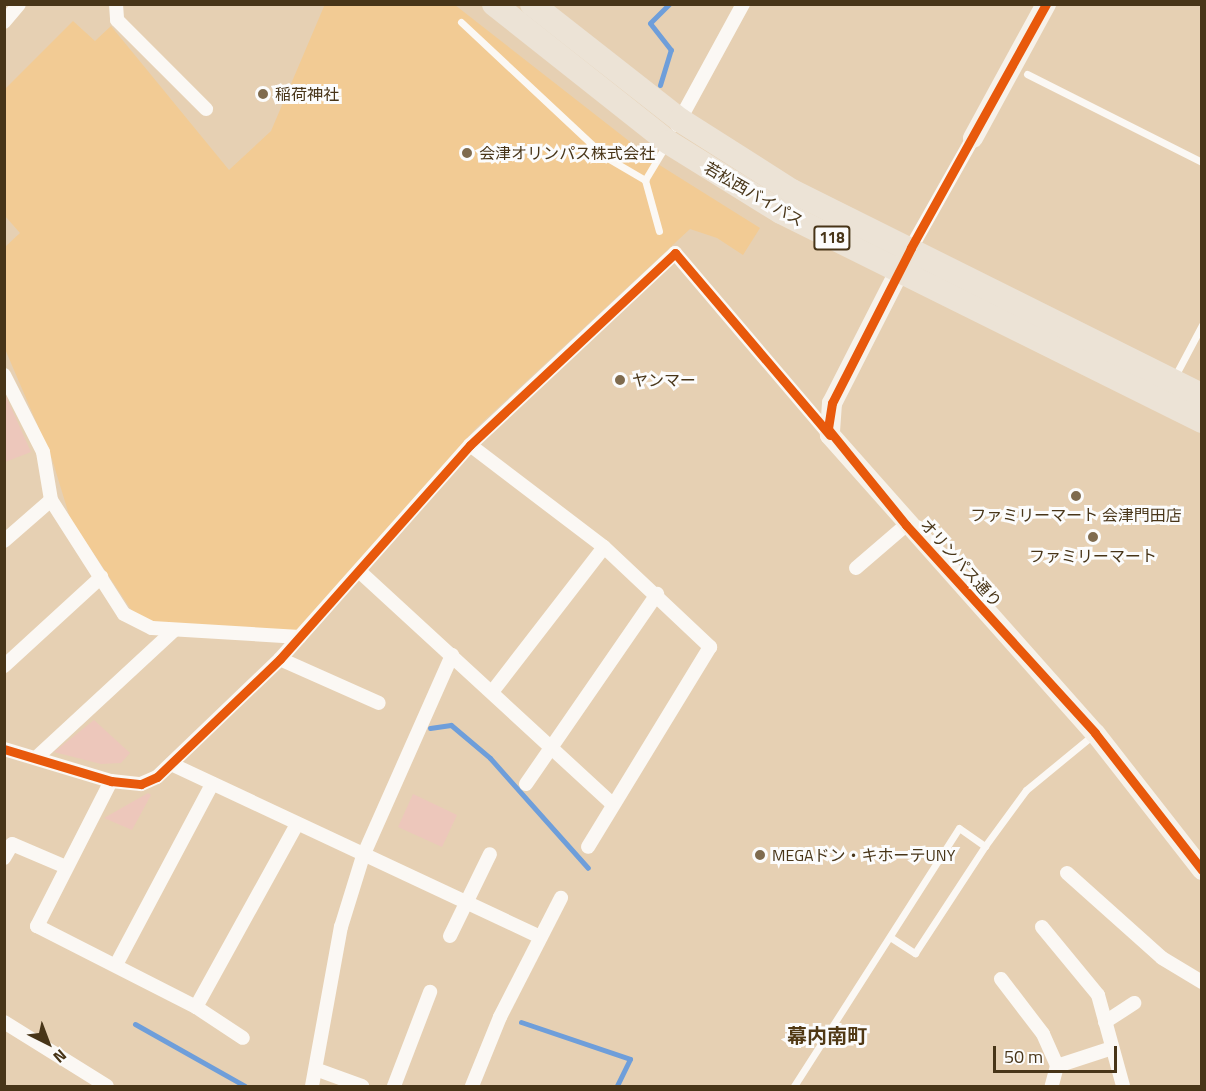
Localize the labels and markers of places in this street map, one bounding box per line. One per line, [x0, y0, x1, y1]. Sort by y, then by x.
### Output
place label: 稲荷神社 [275, 84, 339, 104]
marker: 稲荷神社 [256, 87, 270, 101]
place label: 会津オリンパス株式会社 [479, 143, 655, 163]
marker: 会津オリンパス株式会社 [460, 146, 474, 160]
place label: ヤンマー [632, 370, 696, 390]
marker: ヤンマー [613, 373, 627, 387]
marker: ファミリーマート 会津門田店 [1069, 489, 1083, 503]
place label: ファミリーマート 会津門田店 [970, 505, 1182, 525]
marker: ファミリーマート [1086, 530, 1100, 544]
place label: ファミリーマート [1029, 546, 1157, 566]
place label: MEGAドン・キホーテUNY [772, 845, 955, 865]
marker: MEGAドン・キホーテUNY [753, 848, 767, 862]

